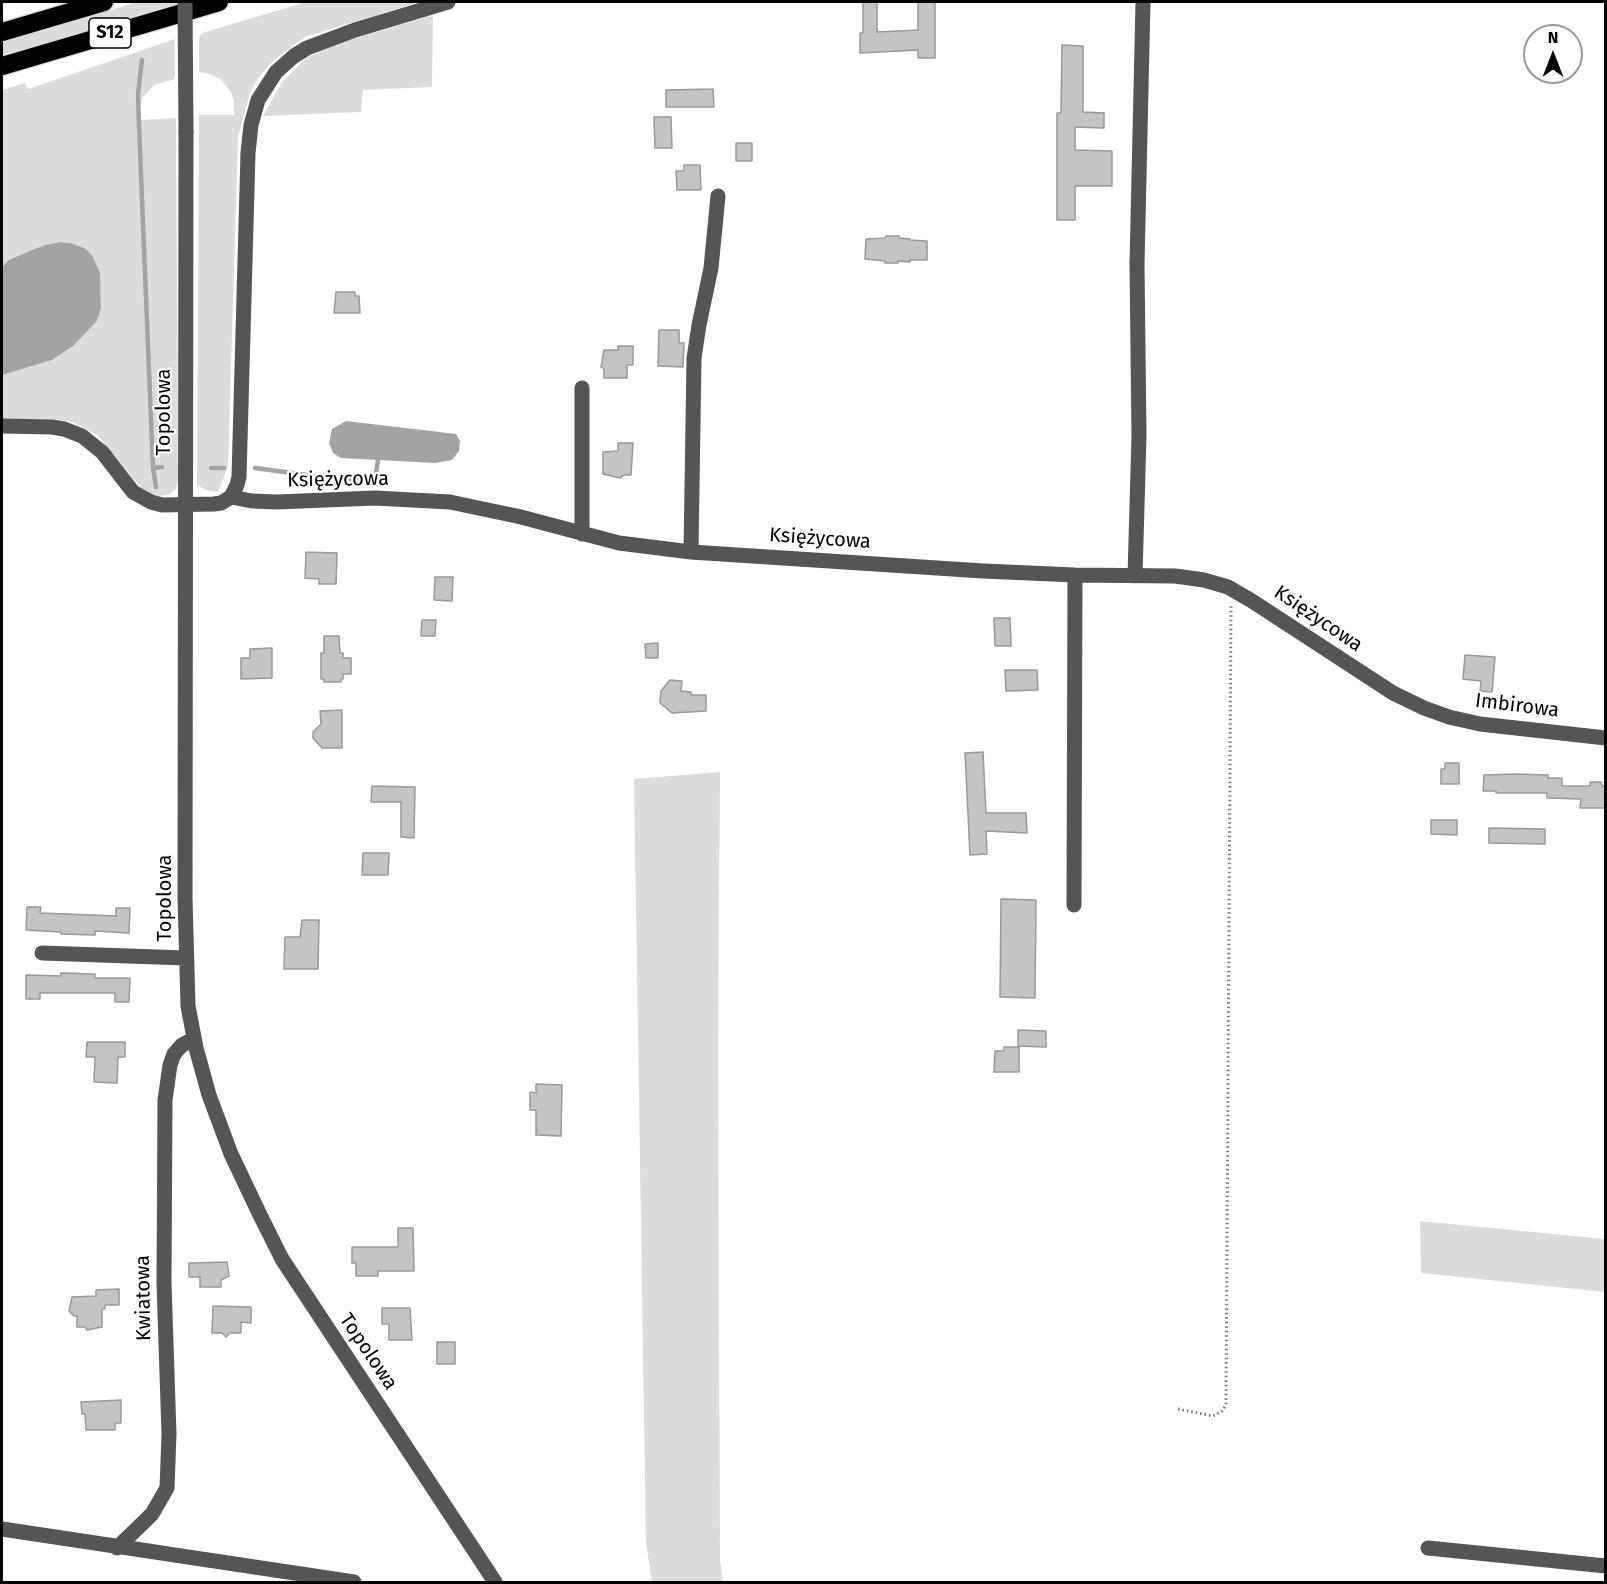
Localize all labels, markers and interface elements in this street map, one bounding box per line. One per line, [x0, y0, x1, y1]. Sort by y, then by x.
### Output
road number: S12 [89, 18, 131, 48]
north arrow [1523, 24, 1583, 84]
text: N [1548, 28, 1558, 47]
street label: Topolowa [152, 369, 176, 455]
street label: Księżycowa [287, 467, 389, 493]
street label: Księżycowa [768, 523, 872, 555]
street label: Księżycowa [1269, 581, 1367, 657]
street label: Imbirowa [1474, 689, 1560, 723]
street label: Topolowa [153, 855, 177, 941]
street label: Kwiatowa [131, 1255, 157, 1341]
street label: Topolowa [334, 1309, 402, 1395]

